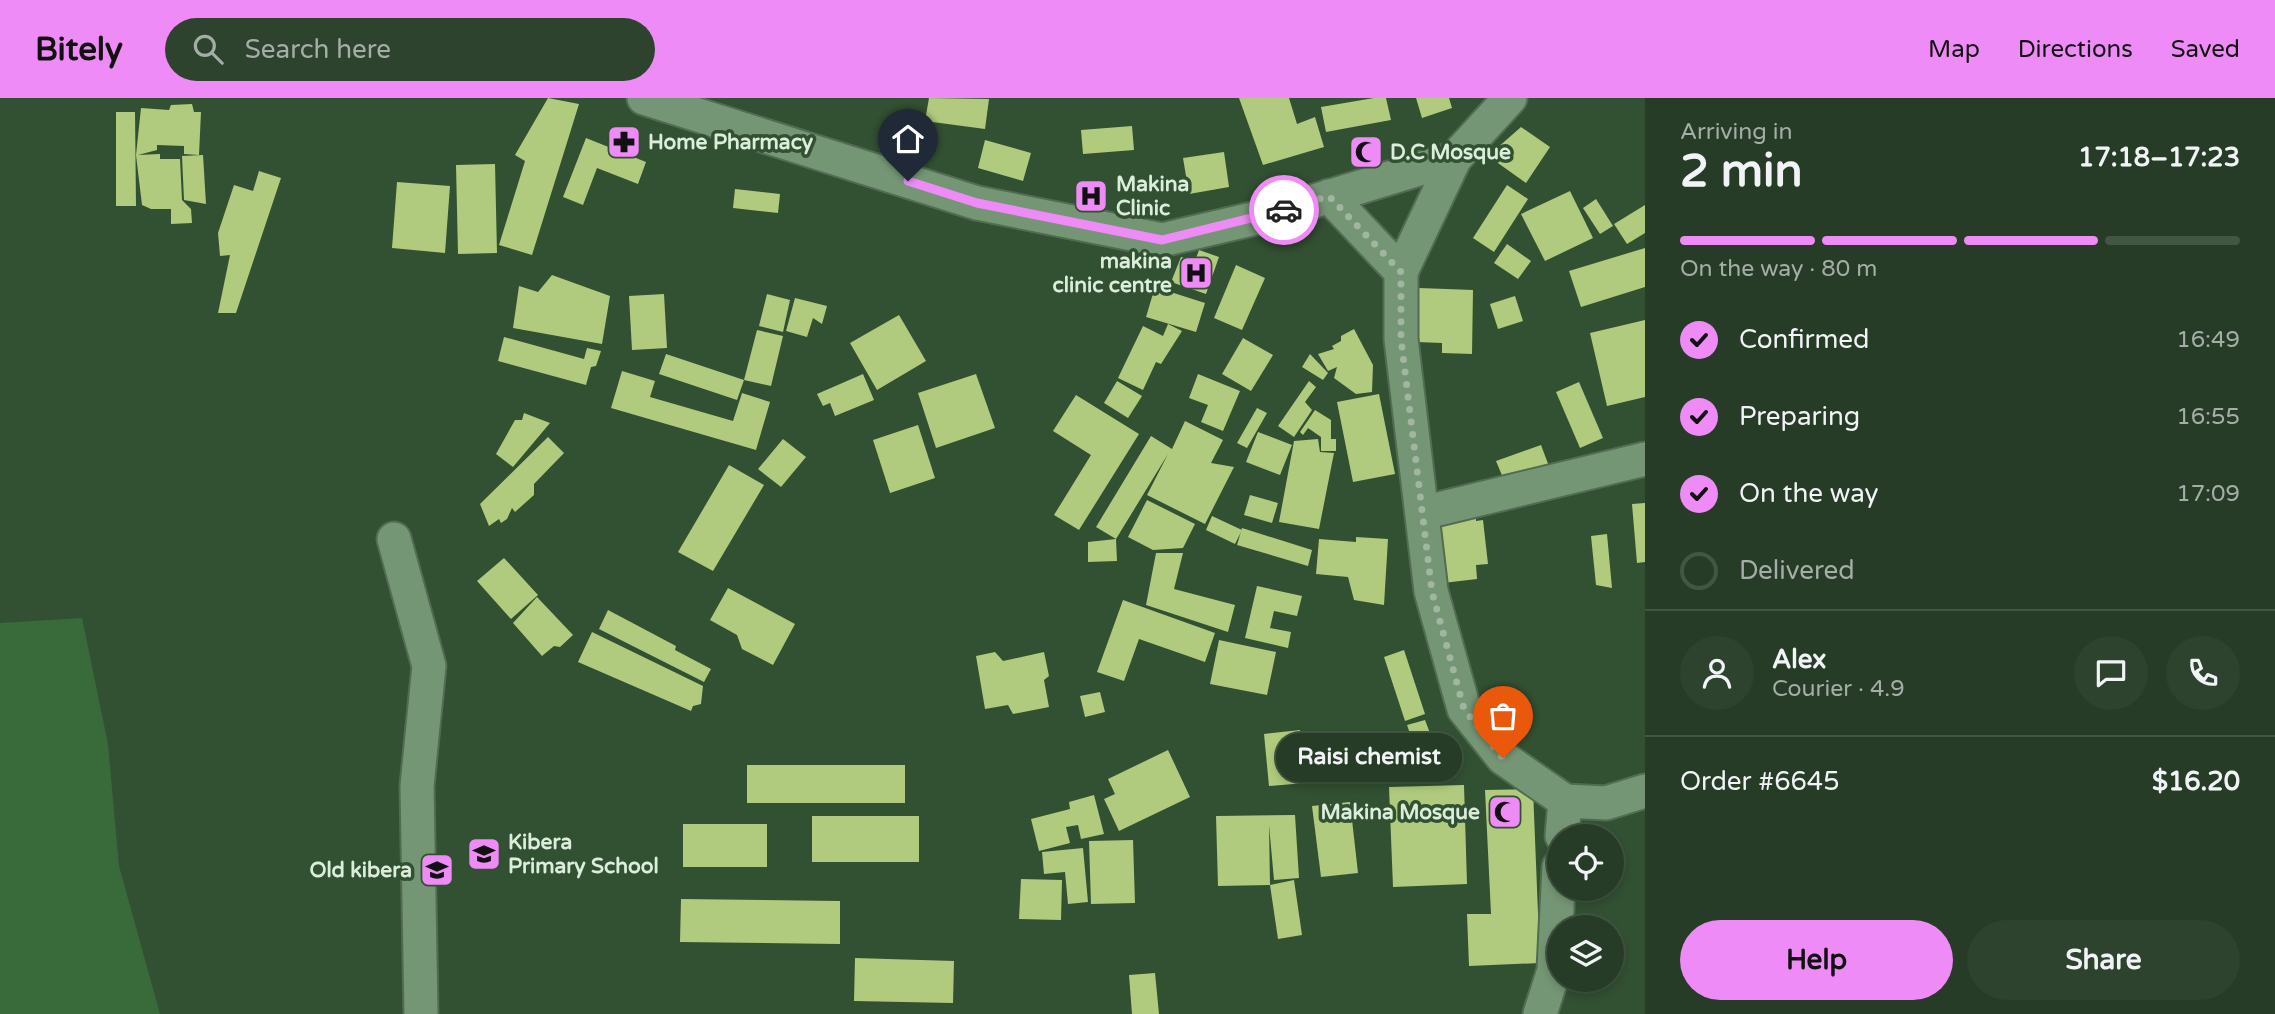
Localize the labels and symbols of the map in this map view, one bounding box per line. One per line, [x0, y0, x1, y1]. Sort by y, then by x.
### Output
pin [878, 109, 938, 181]
pharmacy icon: Home Pharmacy [605, 123, 643, 161]
place label: Home Pharmacy [648, 130, 814, 155]
mosque icon: D.C Mosque [1347, 133, 1385, 171]
place label: D.C Mosque [1390, 140, 1511, 165]
place label: Makina Clinic [1116, 172, 1189, 221]
courier [1249, 175, 1319, 245]
hospital icon: Makina Clinic [1072, 177, 1110, 215]
place label: makina clinic centre [1053, 249, 1172, 298]
hospital icon: makina clinic centre [1177, 254, 1215, 292]
pin [1473, 686, 1533, 758]
callout: Raisi chemist [1276, 734, 1461, 782]
mosque icon: Makina Mosque [1486, 793, 1524, 831]
place label: Makina Mosque [1320, 800, 1480, 825]
place label: Kibera Primary School [508, 830, 659, 879]
school or university icon: Kibera Primary School [465, 835, 503, 873]
school or university icon: Old kibera [418, 851, 456, 889]
place label: Old kibera [310, 858, 412, 883]

